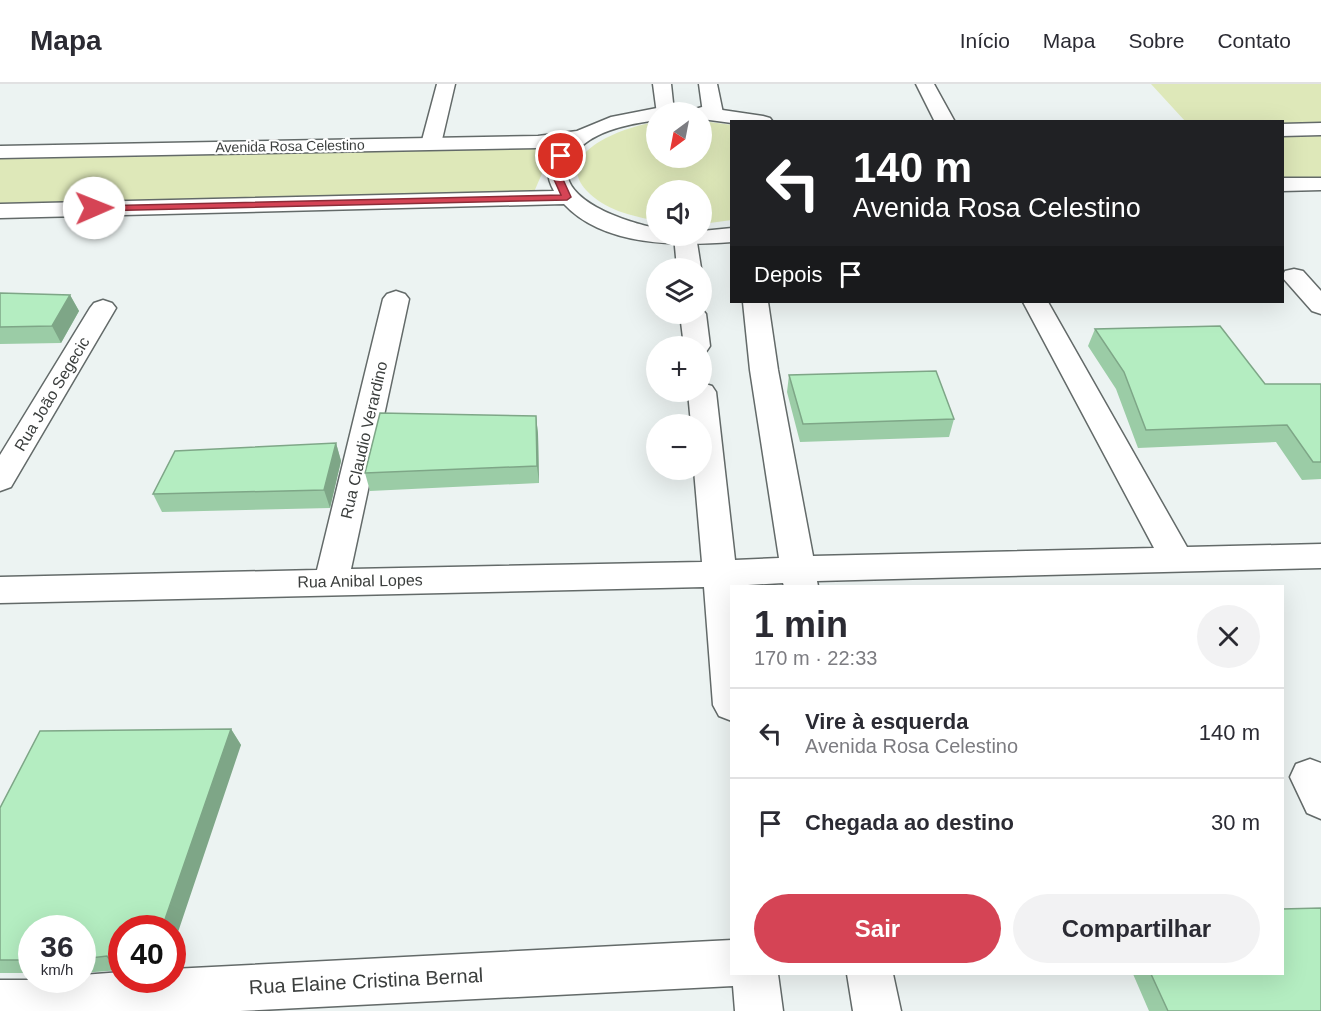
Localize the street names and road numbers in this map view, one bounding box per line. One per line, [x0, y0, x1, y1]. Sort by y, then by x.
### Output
street label: Avenida Rosa Celestino [215, 137, 365, 155]
street label: Rua João Segecic [11, 334, 93, 454]
street label: Rua Claudio Verardino [338, 360, 390, 520]
street label: Rua Anibal Lopes [297, 571, 423, 591]
street label: Rua Elaine Cristina Bernal [248, 964, 484, 998]

